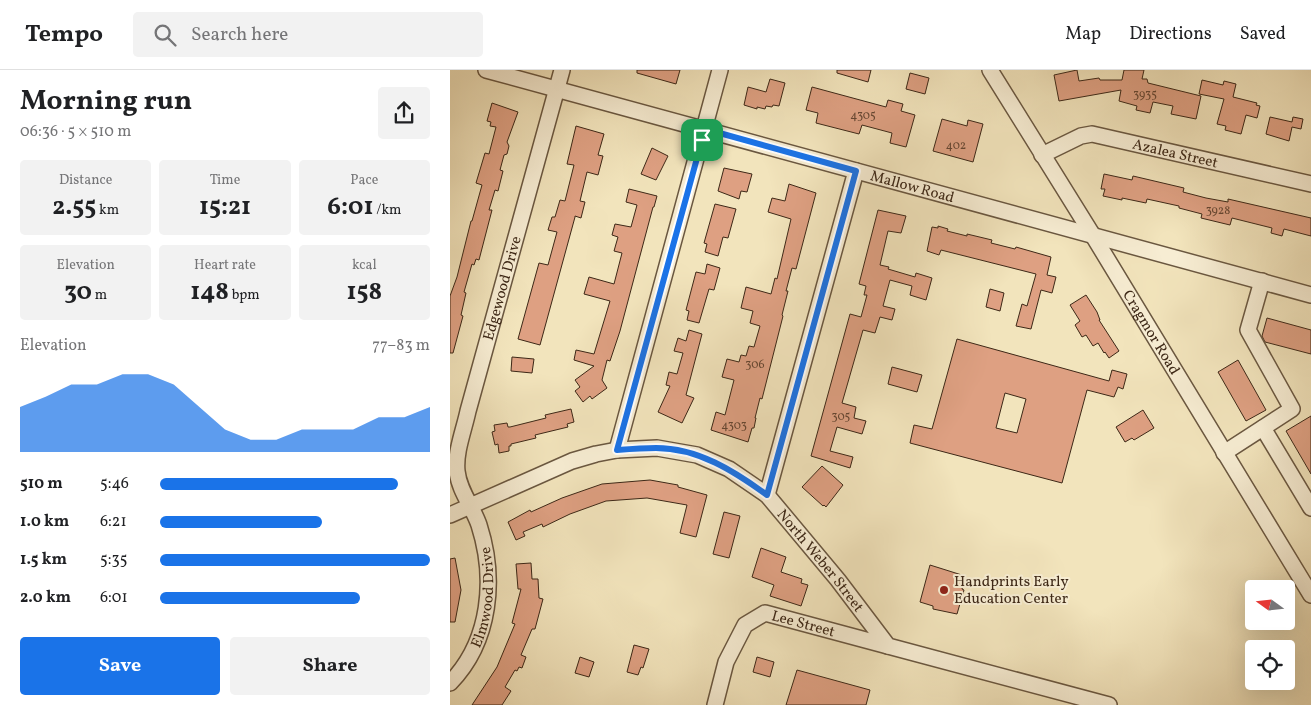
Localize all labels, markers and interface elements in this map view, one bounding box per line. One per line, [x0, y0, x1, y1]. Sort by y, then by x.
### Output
search box [133, 12, 483, 57]
text: Tempo [25, 18, 103, 52]
icon: search [151, 21, 179, 49]
text: Search here [191, 22, 288, 48]
text: Map [1065, 22, 1101, 47]
text: Directions [1129, 22, 1212, 47]
text: Saved [1240, 22, 1286, 47]
text: Morning run [20, 82, 192, 121]
button: share [378, 87, 430, 139]
house number: 3935 [1133, 87, 1157, 103]
house number: 4305 [850, 108, 876, 124]
pin [681, 119, 723, 161]
text: 06:36 · 5 × 510 m [20, 121, 131, 143]
icon: arrive [688, 126, 716, 154]
street label: Azalea Street [1130, 135, 1220, 174]
house number: 402 [946, 138, 966, 154]
street label: Mallow Road [868, 166, 956, 209]
text: Distance [59, 171, 112, 190]
text: Time [210, 171, 240, 190]
text: Pace [350, 171, 378, 190]
text: 2.55 [52, 190, 96, 225]
text: 15:21 [199, 190, 251, 225]
text: 6:01 [327, 190, 373, 225]
text: km [96, 201, 119, 220]
text: /km [373, 201, 401, 220]
house number: 3928 [1206, 203, 1230, 219]
street label: Edgewood Drive [479, 234, 528, 343]
text: Elevation [57, 256, 115, 275]
text: Heart rate [194, 256, 256, 275]
text: kcal [352, 256, 377, 275]
text: 30 [64, 275, 92, 310]
text: 148 [190, 275, 229, 310]
text: 158 [346, 275, 382, 310]
text: m [92, 286, 107, 305]
text: bpm [229, 286, 260, 305]
street label: Cragmor Road [1116, 287, 1184, 379]
text: Elevation [20, 335, 87, 357]
text: 77–83 m [372, 335, 430, 357]
house number: 306 [745, 357, 765, 373]
house number: 305 [832, 409, 851, 425]
house number: 4303 [721, 418, 747, 434]
text: 510 m [20, 473, 63, 495]
text: 5:46 [100, 473, 129, 495]
street label: North Weber Street [771, 505, 868, 617]
text: 1.0 km [20, 511, 69, 533]
text: 6:21 [100, 511, 127, 533]
street label: Elmwood Drive [467, 545, 500, 651]
text: 1.5 km [20, 549, 67, 571]
text: 5:35 [100, 549, 127, 571]
place label: Handprints Early Education Center [954, 572, 1069, 610]
north arrow [1245, 580, 1295, 630]
map controls [1245, 580, 1295, 690]
marker: Handprints Early Education Center [938, 584, 950, 596]
text: 2.0 km [20, 587, 71, 609]
text: 6:01 [100, 587, 128, 609]
street label: Lee Street [769, 606, 837, 643]
button: Save [20, 637, 220, 695]
button: Share [230, 637, 430, 695]
button: locate [1245, 640, 1295, 690]

